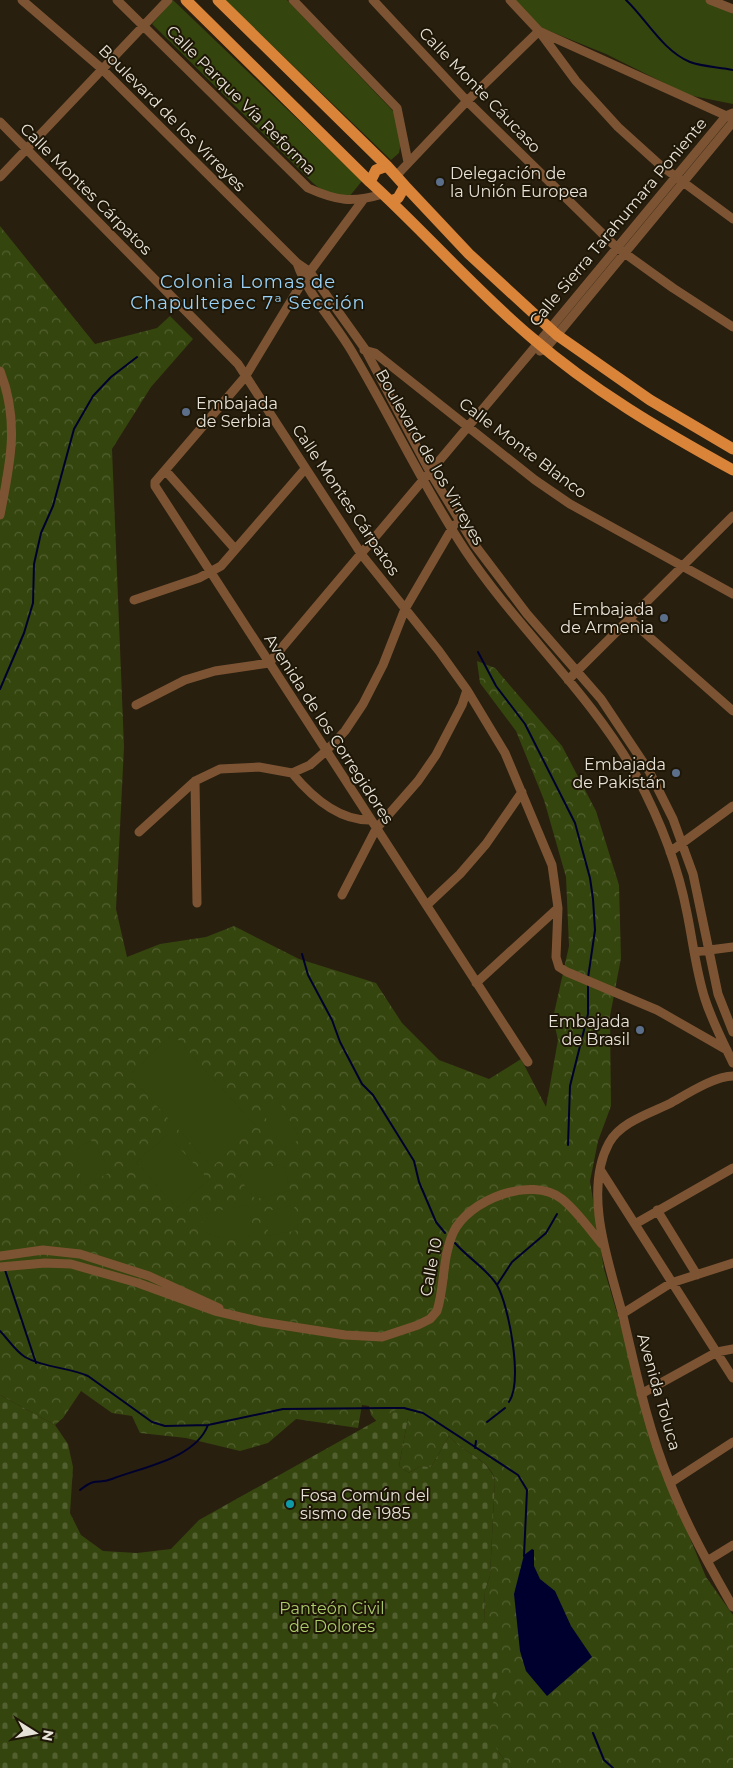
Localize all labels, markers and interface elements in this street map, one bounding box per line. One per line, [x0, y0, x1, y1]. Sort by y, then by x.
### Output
street label: Calle Parque Vía Reforma [162, 21, 320, 179]
street label: Calle Monte Cáucaso [415, 23, 545, 157]
street label: Boulevard de los Virreyes [95, 41, 250, 196]
street label: Calle Sierra Tarahumara Poniente [525, 114, 711, 330]
street label: Calle Montes Cárpatos [16, 119, 156, 259]
place label: Delegación de la Unión Europea [450, 164, 588, 201]
marker: Delegación de la Unión Europea [434, 176, 446, 188]
district label: Colonia Lomas de Chapultepec 7ª Sección [130, 271, 366, 314]
street label: Boulevard de los Virreyes [372, 366, 488, 548]
place label: Embajada de Serbia [196, 394, 278, 431]
street label: Calle Monte Blanco [455, 394, 591, 502]
marker: Embajada de Serbia [180, 406, 192, 418]
street label: Calle Montes Cárpatos [288, 421, 404, 579]
place label: Embajada de Armenia [560, 600, 654, 637]
marker: Embajada de Armenia [658, 612, 670, 624]
street label: Avenida de los Corregidores [260, 630, 398, 828]
place label: Embajada de Pakistán [572, 755, 666, 792]
marker: Embajada de Pakistán [670, 767, 682, 779]
place label: Embajada de Brasil [548, 1012, 630, 1049]
marker: Embajada de Brasil [634, 1024, 646, 1036]
street label: Calle 10 [416, 1236, 446, 1298]
street label: Avenida Toluca [633, 1331, 685, 1453]
place label: Fosa Común del sismo de 1985 [300, 1486, 430, 1523]
marker: Fosa Común del sismo de 1985 [284, 1498, 296, 1510]
park label: Panteón Civil de Dolores [279, 1599, 385, 1636]
north arrow [10, 1708, 60, 1758]
text: N [38, 1728, 58, 1743]

